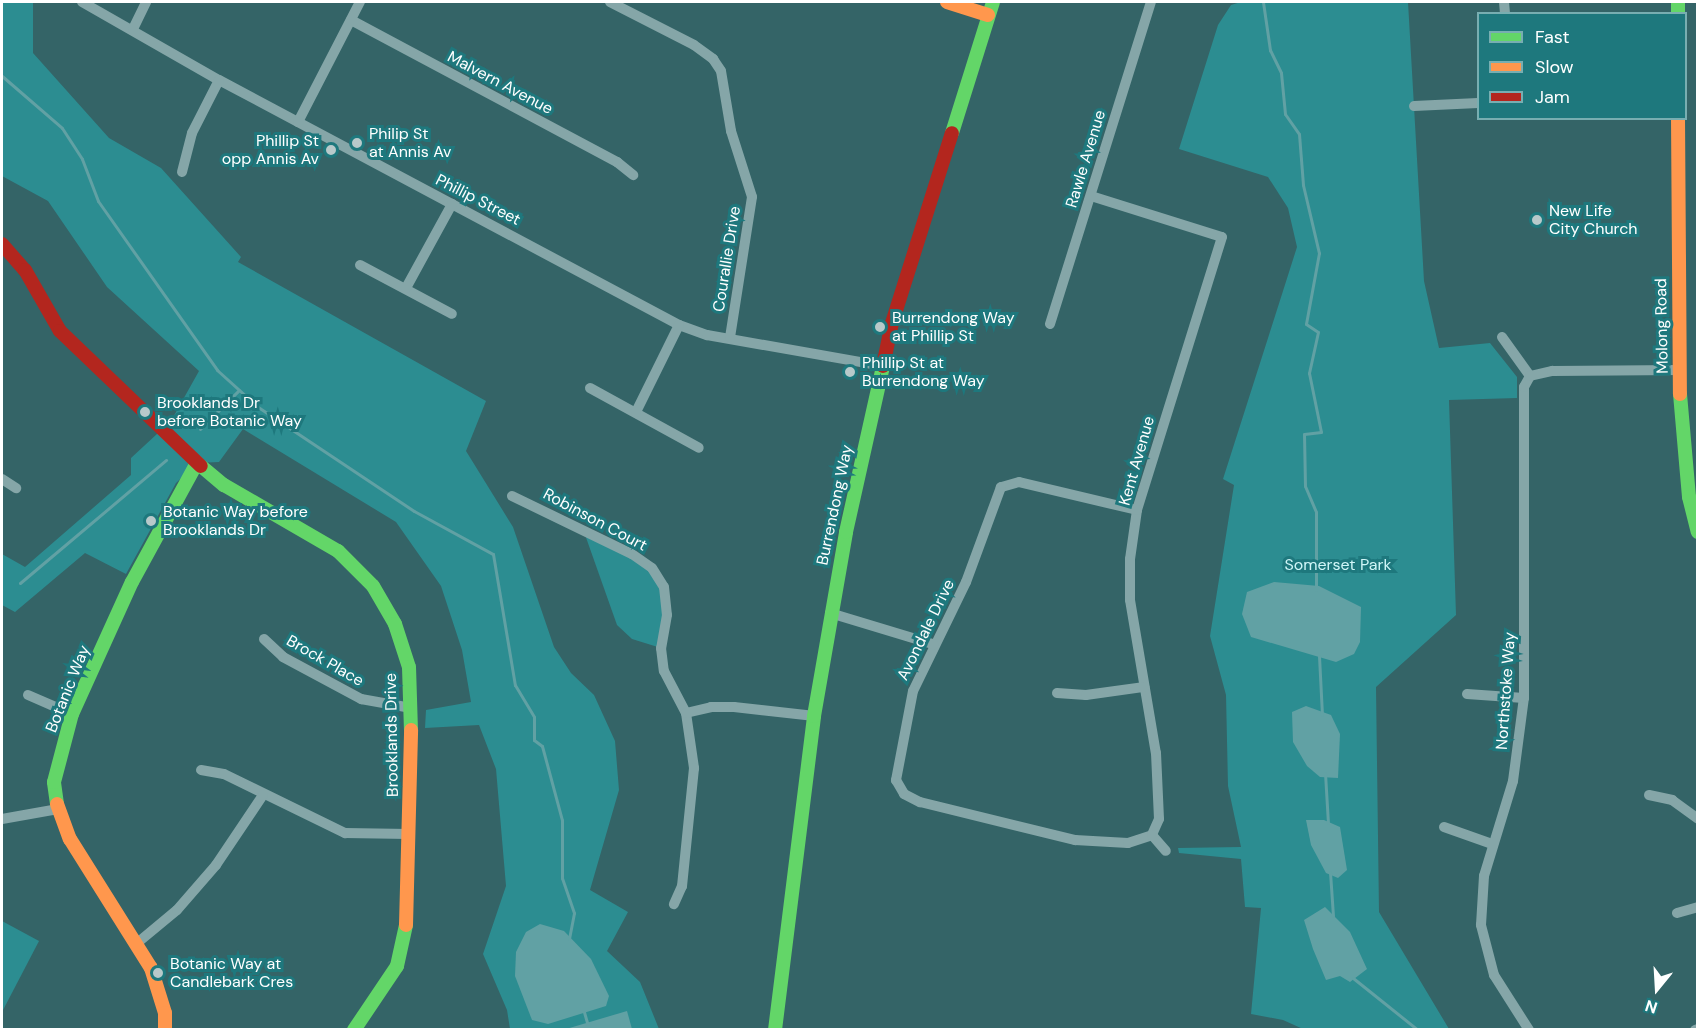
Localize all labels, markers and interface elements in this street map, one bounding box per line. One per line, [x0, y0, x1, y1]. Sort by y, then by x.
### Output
legend [1477, 12, 1687, 120]
text: Fast [1535, 25, 1570, 49]
street label: Malvern Avenue [444, 47, 556, 119]
text: Slow [1535, 55, 1574, 79]
text: Jam [1535, 85, 1570, 109]
street label: Rawle Avenue [1062, 108, 1110, 210]
place label: Philip St at Annis Av [369, 124, 451, 162]
place label: Phillip St opp Annis Av [222, 131, 319, 169]
marker: Philip St at Annis Av [350, 136, 364, 150]
marker: Phillip St opp Annis Av [324, 143, 338, 157]
street label: Phillip Street [432, 170, 524, 230]
place label: New Life City Church [1549, 201, 1638, 239]
street label: Courallie Drive [709, 205, 745, 313]
marker: New Life City Church [1530, 213, 1544, 227]
street label: Molong Road [1652, 278, 1672, 374]
place label: Burrendong Way at Phillip St [892, 308, 1015, 346]
marker: Burrendong Way at Phillip St [873, 320, 887, 334]
place label: Phillip St at Burrendong Way [862, 353, 985, 391]
marker: Phillip St at Burrendong Way [843, 365, 857, 379]
place label: Brooklands Dr before Botanic Way [157, 393, 302, 431]
marker: Brooklands Dr before Botanic Way [138, 405, 152, 419]
street label: Kent Avenue [1115, 414, 1159, 508]
street label: Burrendong Way [813, 443, 857, 567]
street label: Robinson Court [540, 485, 650, 555]
place label: Botanic Way before Brooklands Dr [163, 502, 308, 540]
marker: Botanic Way before Brooklands Dr [144, 514, 158, 528]
park label: Somerset Park [1284, 555, 1392, 575]
street label: Avondale Drive [893, 576, 959, 684]
street label: Brock Place [283, 631, 367, 691]
street label: Northstoke Way [1492, 631, 1520, 751]
street label: Botanic Way [42, 643, 94, 735]
street label: Brooklands Drive [381, 673, 403, 797]
place label: Botanic Way at Candlebark Cres [170, 954, 293, 992]
north arrow [1627, 959, 1687, 1019]
marker: Botanic Way at Candlebark Cres [151, 966, 165, 980]
text: N [1642, 995, 1660, 1018]

